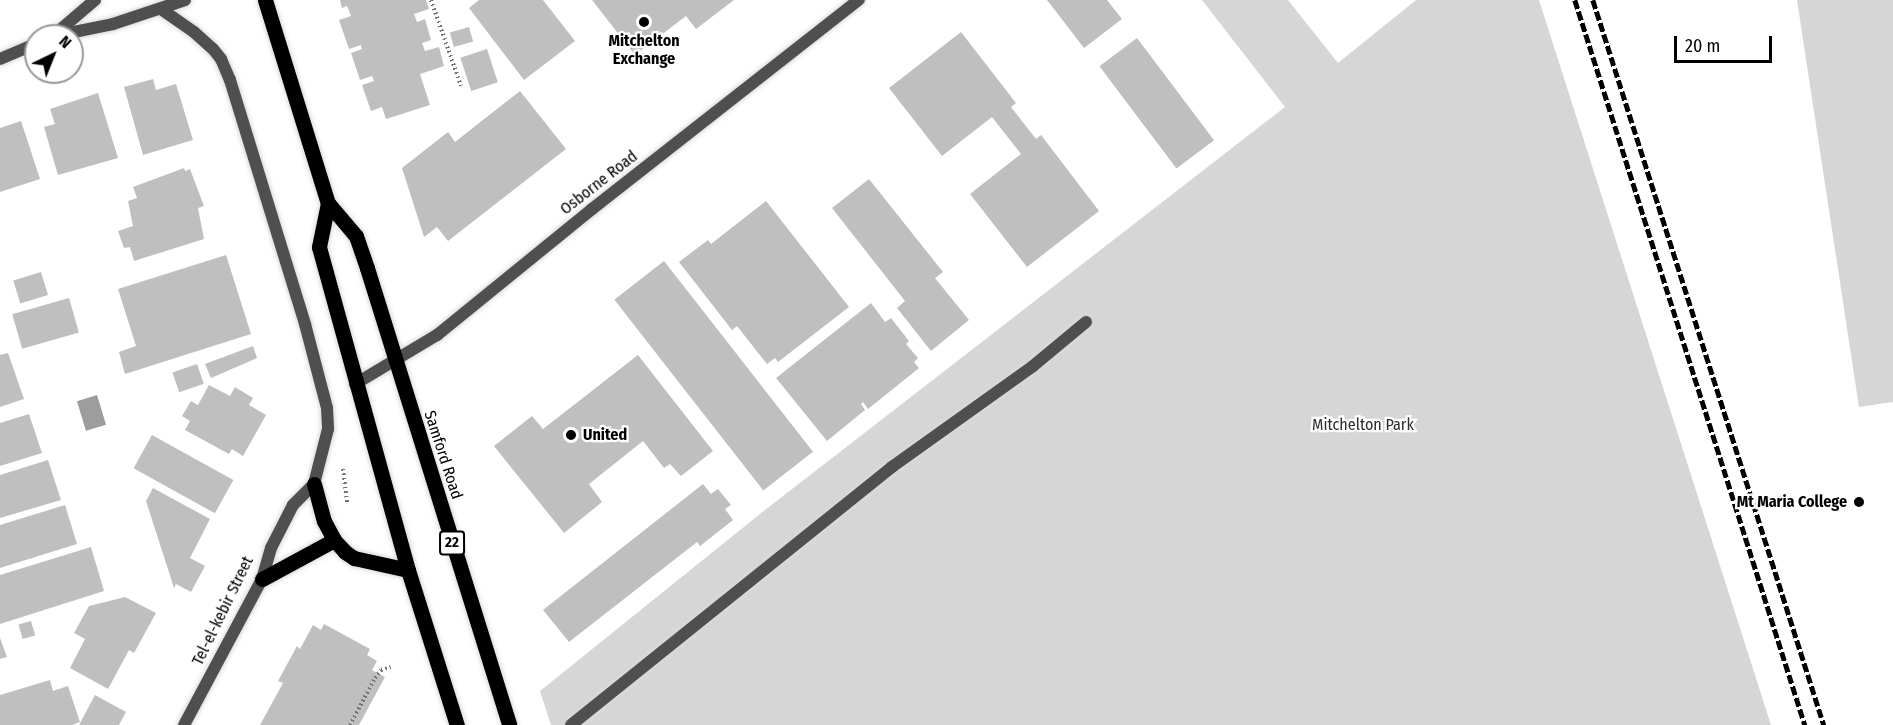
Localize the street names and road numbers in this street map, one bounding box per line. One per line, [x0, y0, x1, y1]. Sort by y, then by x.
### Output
street label: Osborne Road [557, 147, 641, 219]
street label: Samford Road [420, 408, 466, 502]
road number: 22 [438, 531, 466, 555]
street label: Tel-el-kebir Street [188, 553, 258, 669]

